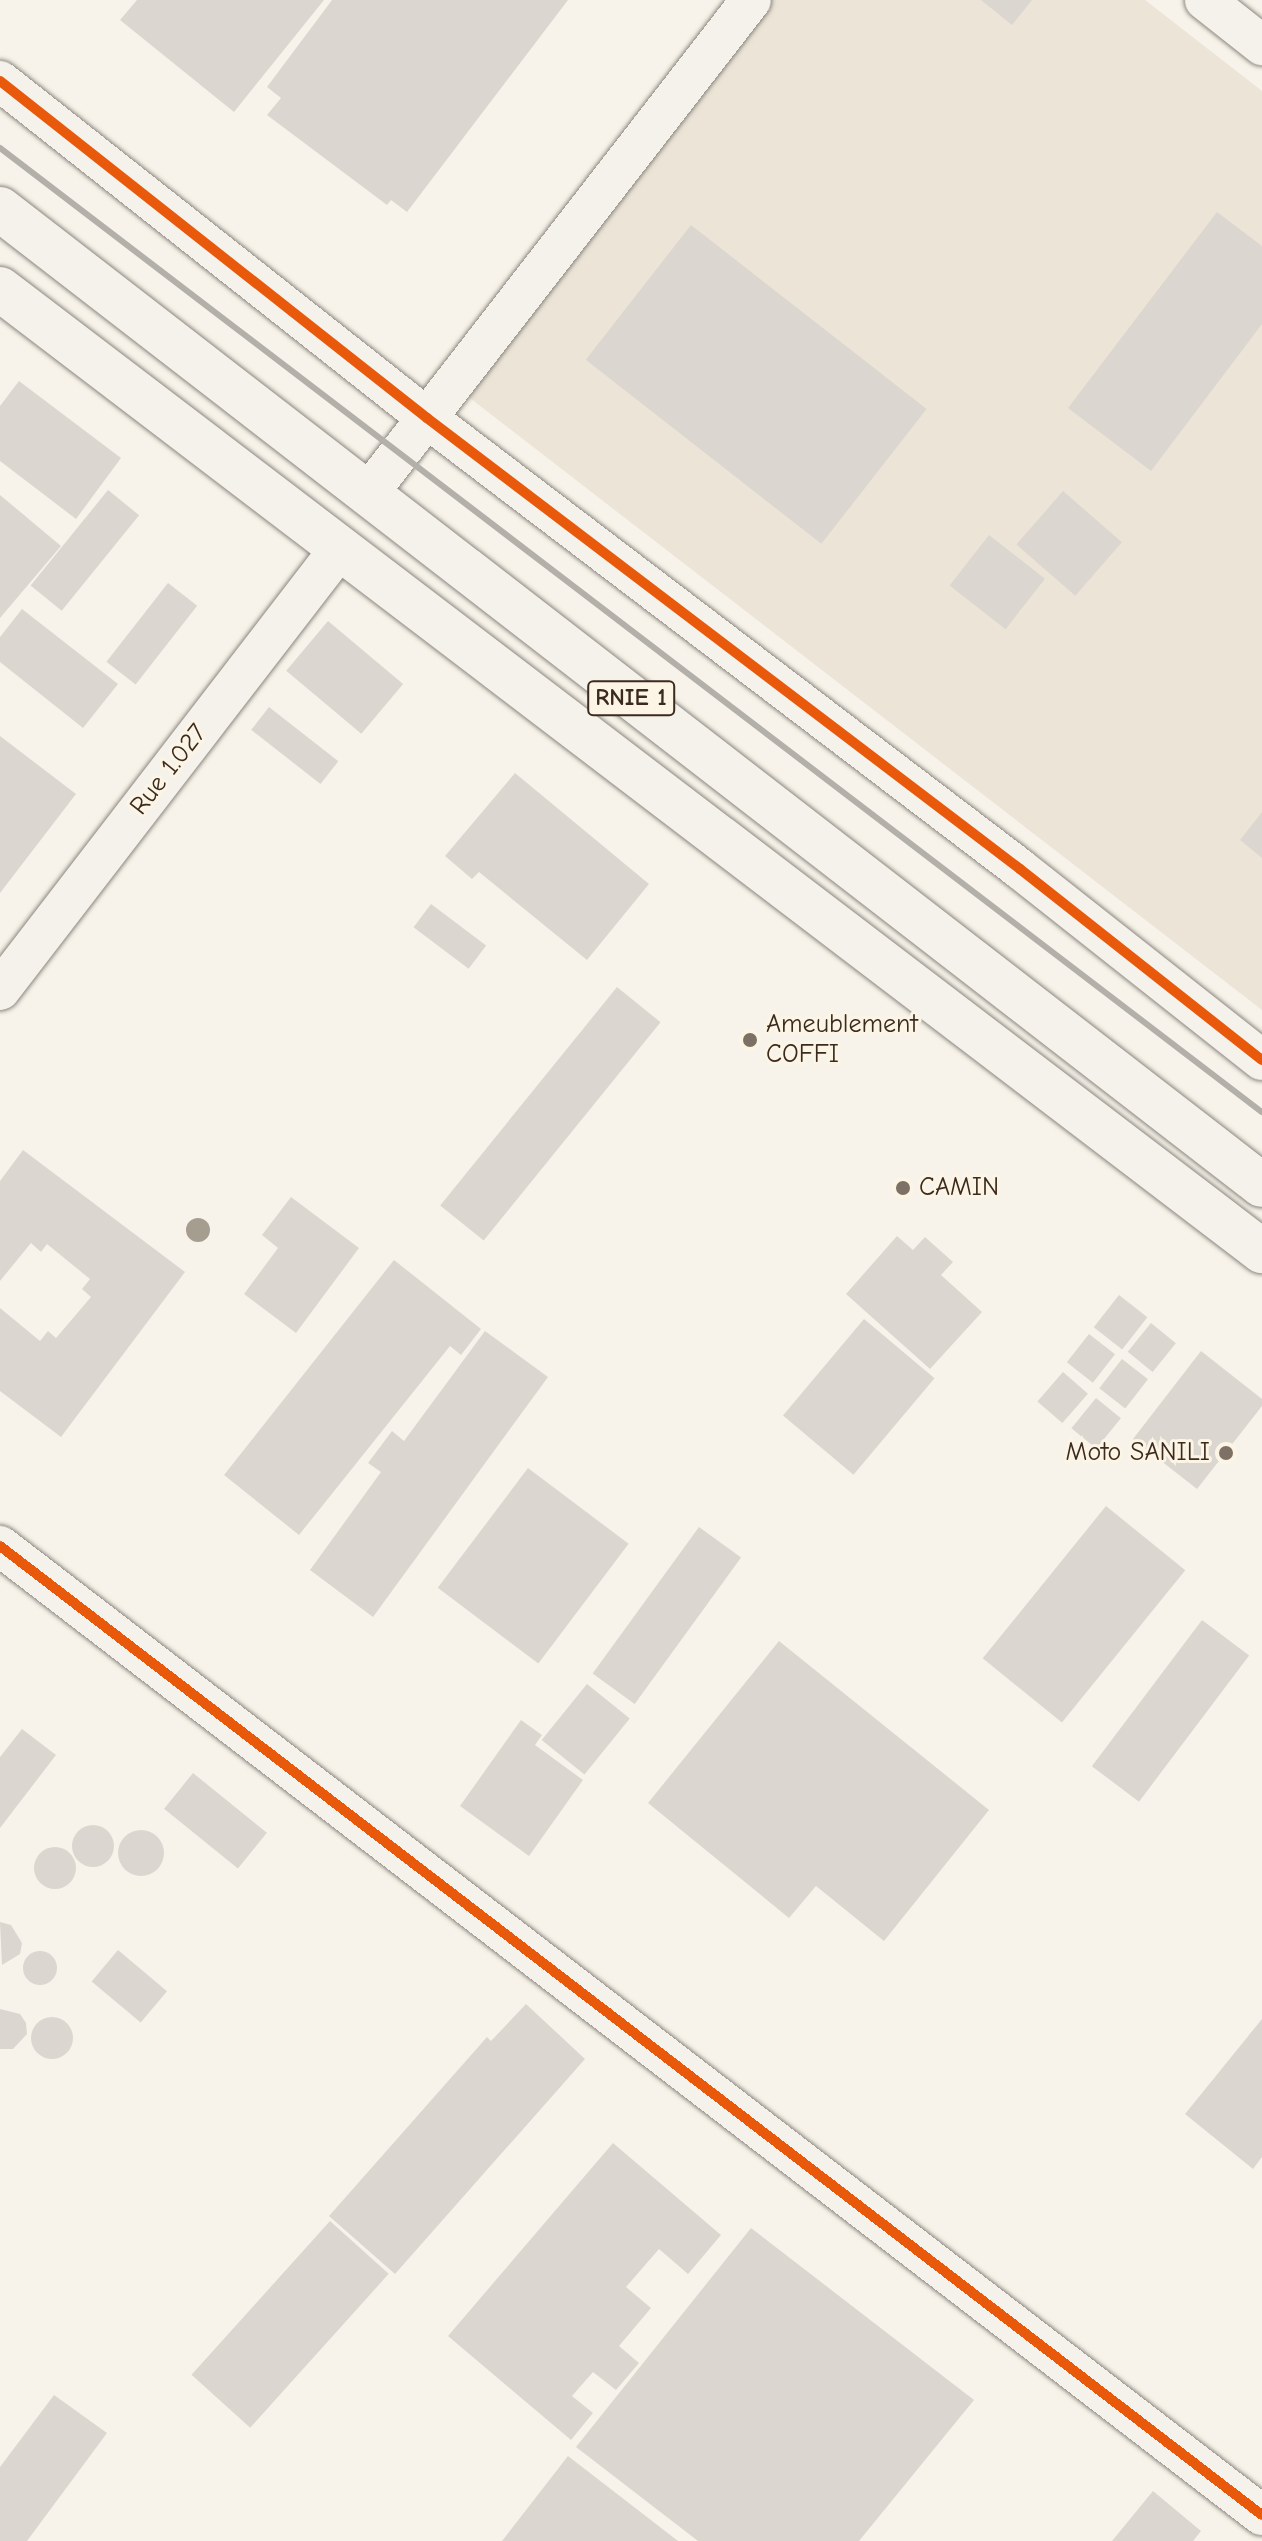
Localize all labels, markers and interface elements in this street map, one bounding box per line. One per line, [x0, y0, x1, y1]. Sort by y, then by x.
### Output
road number: RNIE 1 [587, 678, 675, 718]
street label: Rue 1.027 [124, 718, 214, 822]
place label: Ameublement COFFI [766, 1009, 918, 1070]
marker: Ameublement COFFI [741, 1031, 759, 1049]
place label: CAMIN [919, 1172, 999, 1204]
marker: CAMIN [894, 1179, 912, 1197]
place label: Moto SANILI [1066, 1437, 1210, 1469]
marker: Moto SANILI [1217, 1444, 1235, 1462]

